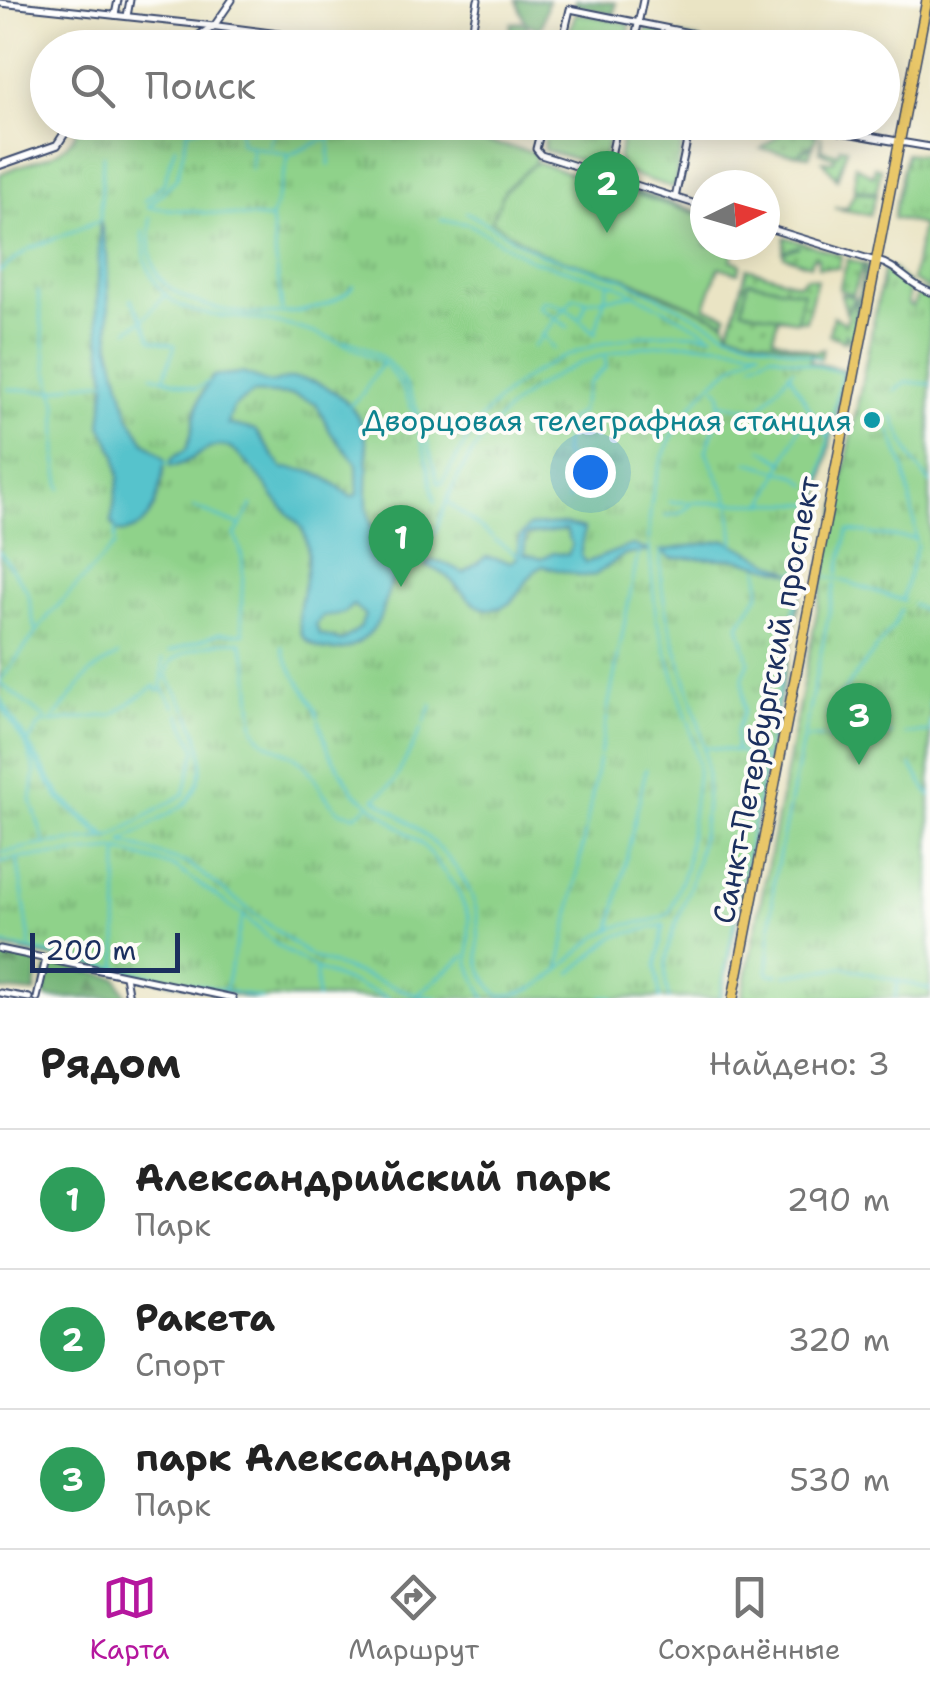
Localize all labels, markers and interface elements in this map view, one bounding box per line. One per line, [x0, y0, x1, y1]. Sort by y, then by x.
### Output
search box [30, 30, 900, 140]
icon: search [65, 58, 120, 113]
text: Поиск [145, 60, 256, 111]
pin: 2 [574, 150, 640, 233]
north arrow [690, 170, 780, 260]
place label: Дворцовая телеграфная станция [362, 400, 852, 441]
marker: Дворцовая телеграфная станция [861, 409, 883, 431]
your location [565, 447, 616, 498]
street label: Санкт-Петербургский проспект [702, 472, 830, 927]
pin: 1 [368, 504, 434, 587]
pin: 3 [826, 682, 892, 765]
scale bar [30, 928, 180, 973]
text: 200 m [45, 931, 136, 969]
text: Рядом [40, 1035, 181, 1091]
text: Найдено: 3 [709, 1042, 890, 1085]
text: Александрийский парк [135, 1152, 611, 1203]
text: 1 [65, 1178, 80, 1221]
text: 290 m [787, 1178, 890, 1221]
text: Парк [135, 1203, 211, 1246]
text: Ракета [135, 1292, 275, 1343]
text: 2 [61, 1318, 84, 1361]
text: 320 m [787, 1318, 890, 1361]
text: Спорт [135, 1343, 225, 1386]
text: парк Александрия [135, 1432, 512, 1483]
text: 3 [61, 1458, 84, 1501]
text: 530 m [789, 1458, 890, 1501]
text: Парк [135, 1483, 211, 1526]
tab: Карта [89, 1570, 170, 1668]
tab: Маршрут [348, 1570, 479, 1668]
tab: Сохранённые [658, 1570, 841, 1668]

